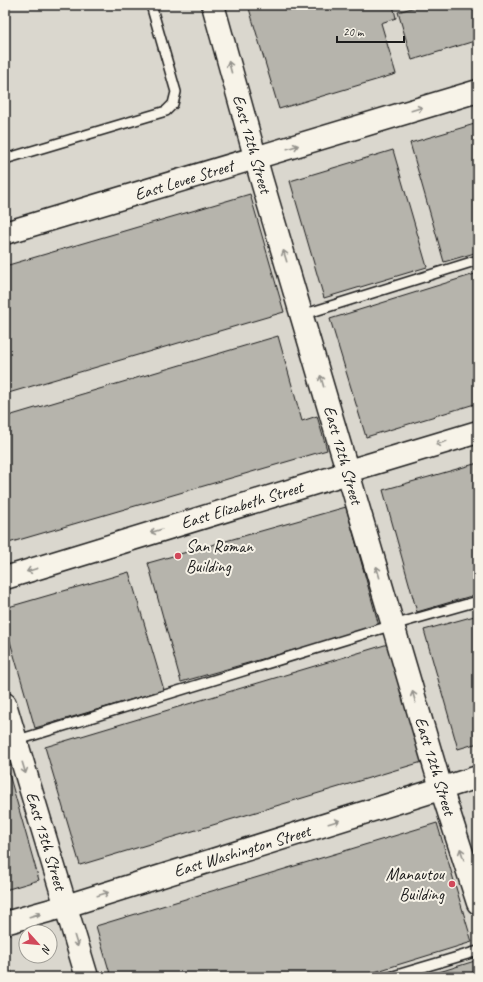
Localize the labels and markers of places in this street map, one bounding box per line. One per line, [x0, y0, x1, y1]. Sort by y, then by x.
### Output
place label: San Roman Building [186, 536, 254, 577]
marker: San Roman Building [173, 551, 183, 561]
place label: Manautou Building [386, 864, 446, 905]
marker: Manautou Building [447, 879, 457, 889]

